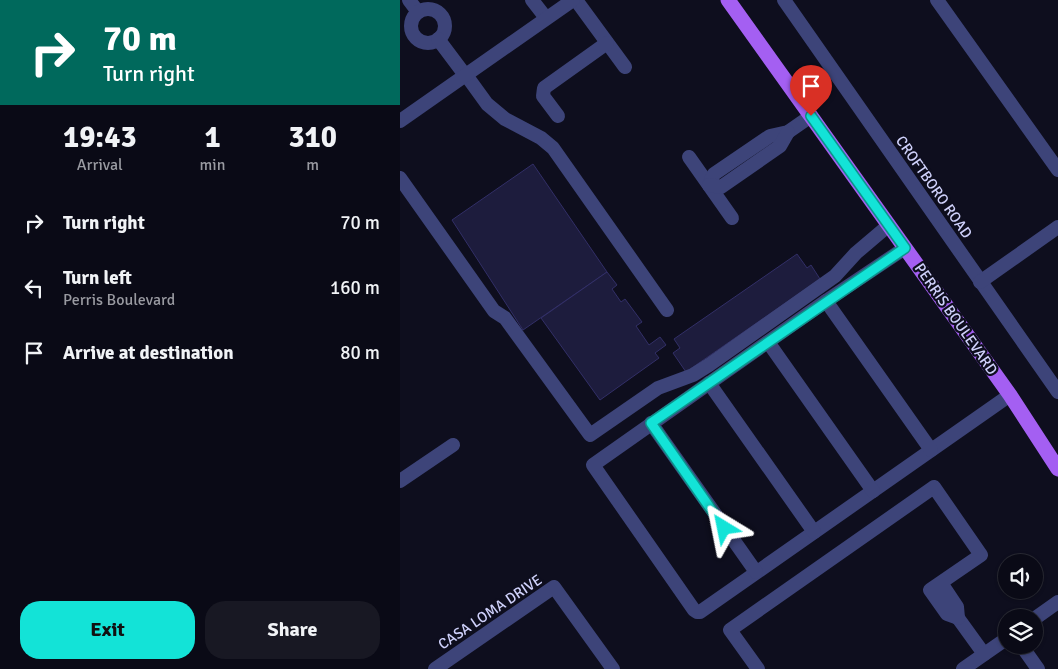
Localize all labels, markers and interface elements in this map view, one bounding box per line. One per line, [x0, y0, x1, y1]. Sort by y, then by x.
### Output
text: 70 m [103, 17, 177, 60]
icon: right [20, 20, 85, 85]
text: Turn right [103, 60, 195, 87]
pin [790, 65, 832, 116]
icon: arrive [797, 72, 825, 100]
text: 19:43 [63, 119, 137, 156]
text: 1 [204, 119, 221, 156]
text: 310 [288, 119, 337, 156]
street label: CROFTBORO ROAD [892, 132, 976, 242]
text: Arrival [77, 155, 123, 175]
text: min [200, 155, 225, 175]
text: m [306, 155, 319, 175]
icon: right [20, 209, 48, 237]
text: Turn right [63, 211, 145, 235]
text: 70 m [340, 211, 380, 235]
street label: PERRIS BOULEVARD [911, 260, 1001, 378]
text: Turn left [63, 266, 132, 290]
icon: left [20, 274, 48, 302]
text: 160 m [330, 276, 380, 300]
text: Perris Boulevard [63, 290, 175, 310]
icon: arrive [20, 339, 48, 367]
text: Arrive at destination [63, 341, 234, 365]
text: 80 m [340, 341, 380, 365]
position arrow [697, 501, 749, 553]
map controls [998, 554, 1043, 654]
button: sound [998, 554, 1043, 599]
street label: CASA LOMA DRIVE [435, 571, 545, 653]
button: Exit [20, 601, 195, 659]
button: Share [205, 601, 380, 659]
button: layers [998, 609, 1043, 654]

